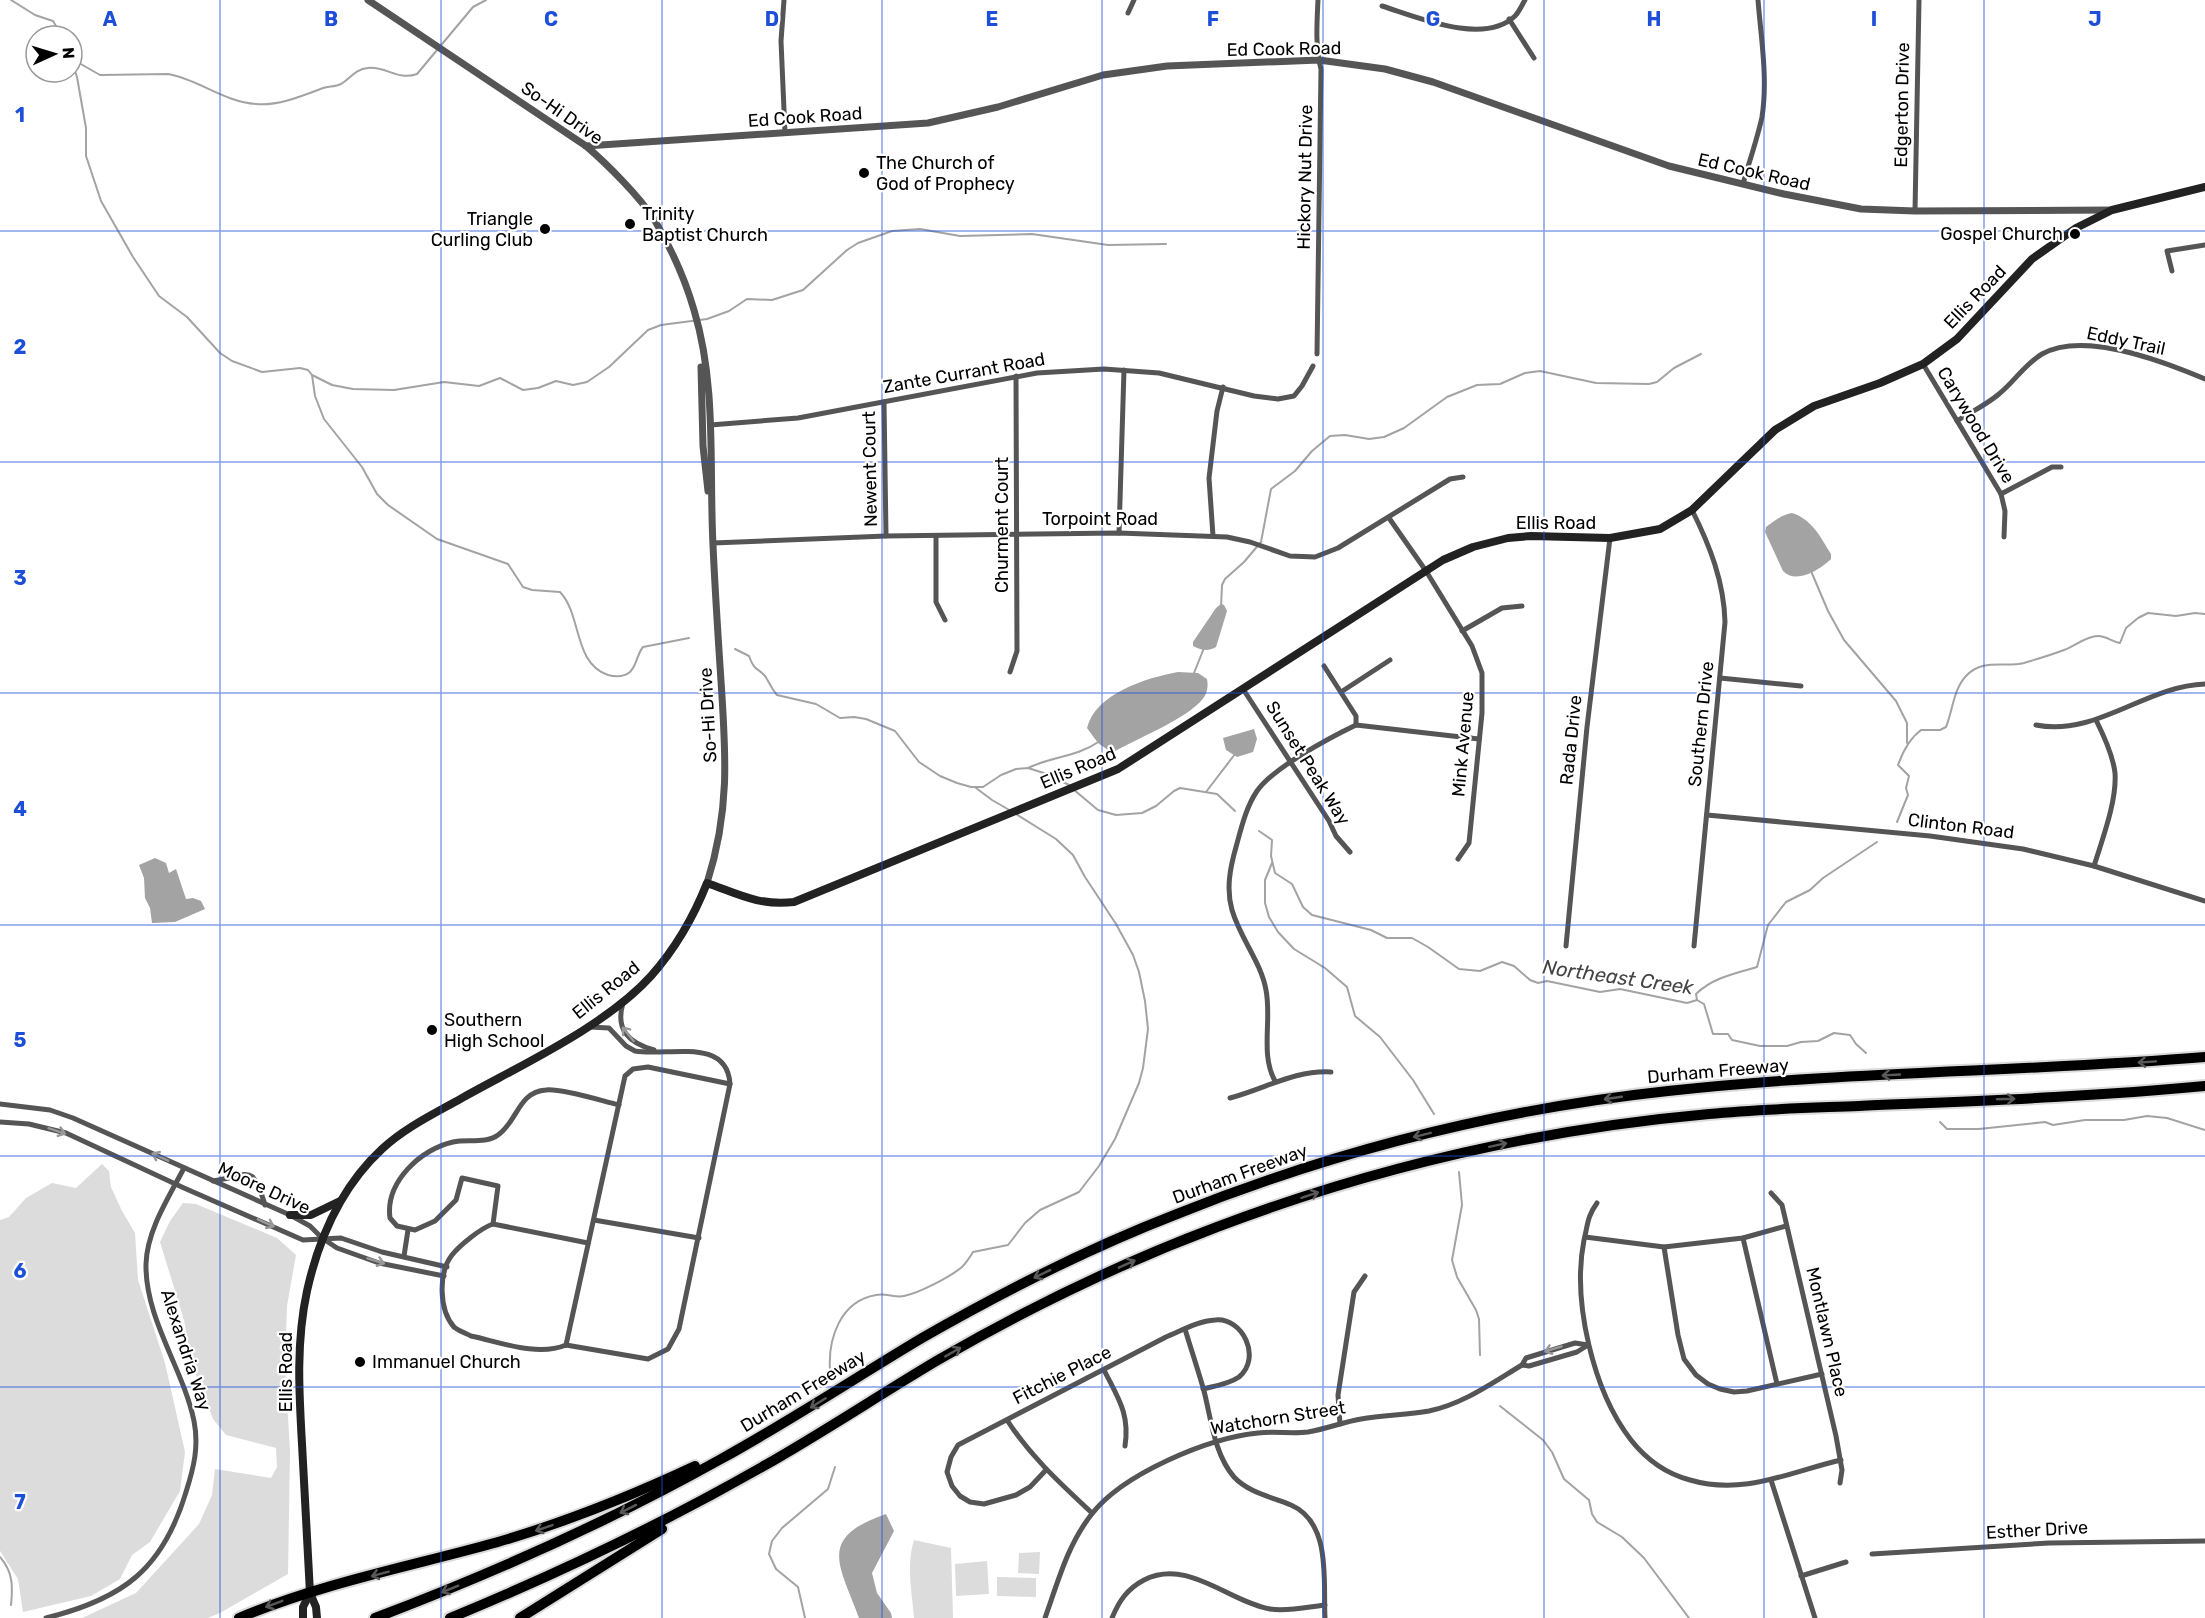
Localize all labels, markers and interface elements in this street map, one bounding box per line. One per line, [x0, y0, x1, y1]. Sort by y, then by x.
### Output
text: A [103, 7, 118, 31]
text: B [324, 7, 338, 31]
text: C [544, 7, 558, 31]
text: D [765, 7, 779, 31]
text: E [986, 7, 998, 31]
text: F [1207, 7, 1219, 31]
text: G [1426, 7, 1440, 31]
text: H [1647, 7, 1661, 31]
text: I [1871, 7, 1877, 31]
text: J [2088, 7, 2102, 31]
north arrow [24, 24, 84, 84]
street label: Ed Cook Road [1226, 37, 1342, 61]
street label: Edgerton Drive [1890, 42, 1914, 168]
text: N [59, 47, 78, 59]
street label: So-Hi Drive [517, 77, 607, 149]
street label: Ed Cook Road [747, 102, 863, 132]
text: 1 [15, 103, 25, 127]
street label: Hickory Nut Drive [1293, 104, 1317, 250]
street label: Ed Cook Road [1696, 148, 1812, 196]
place label: The Church of God of Prophecy [876, 152, 1015, 195]
marker: The Church of God of Prophecy [857, 166, 871, 180]
place label: Trinity Baptist Church [642, 203, 768, 246]
place label: Triangle Curling Club [431, 208, 533, 251]
marker: Trinity Baptist Church [623, 217, 637, 231]
marker: Triangle Curling Club [538, 222, 552, 236]
place label: Gospel Church [1940, 223, 2063, 245]
marker: Gospel Church [2068, 227, 2082, 241]
street label: Ellis Road [1939, 260, 2011, 334]
street label: Eddy Trail [2085, 322, 2167, 360]
text: 2 [14, 335, 27, 359]
street label: Zante Currant Road [881, 348, 1047, 398]
street label: Carywood Drive [1933, 363, 2019, 487]
street label: Newent Court [858, 411, 882, 527]
street label: Churment Court [991, 457, 1013, 593]
street label: Torpoint Road [1042, 508, 1158, 530]
street label: Ellis Road [1516, 512, 1596, 534]
text: 3 [13, 566, 27, 590]
street label: Southern Drive [1683, 660, 1719, 788]
street label: So-Hi Drive [695, 667, 721, 763]
street label: Mink Avenue [1447, 690, 1479, 798]
street label: Rada Drive [1555, 694, 1587, 786]
street label: Sunset Peak Way [1261, 697, 1355, 829]
street label: Ellis Road [1037, 742, 1119, 794]
text: 4 [13, 797, 27, 821]
street label: Clinton Road [1907, 809, 2015, 843]
water label: Northeast Creek [1541, 955, 1696, 1000]
street label: Ellis Road [568, 956, 644, 1024]
place label: Southern High School [444, 1009, 544, 1052]
marker: Southern High School [425, 1023, 439, 1037]
one-way arrow [621, 1026, 634, 1042]
text: 5 [14, 1028, 27, 1052]
street label: Durham Freeway [1646, 1054, 1790, 1088]
one-way arrow [2137, 1056, 2157, 1067]
one-way arrow [1882, 1070, 1901, 1081]
one-way arrow [1604, 1092, 1623, 1103]
one-way arrow [1996, 1094, 2016, 1105]
one-way arrow [47, 1126, 66, 1137]
one-way arrow [1412, 1129, 1431, 1141]
street label: Durham Freeway [1169, 1139, 1311, 1209]
one-way arrow [1488, 1139, 1507, 1150]
one-way arrow [151, 1150, 169, 1162]
street label: Moore Drive [214, 1157, 314, 1219]
one-way arrow [1300, 1188, 1319, 1199]
one-way arrow [257, 1218, 275, 1230]
one-way arrow [366, 1256, 385, 1267]
one-way arrow [1118, 1258, 1136, 1269]
text: 6 [13, 1259, 27, 1283]
street label: Montlawn Place [1801, 1265, 1853, 1399]
one-way arrow [1034, 1268, 1052, 1280]
street label: Alexandria Way [156, 1286, 216, 1414]
street label: Ellis Road [275, 1332, 297, 1412]
street label: Fitchie Place [1009, 1341, 1115, 1409]
one-way arrow [1544, 1344, 1563, 1355]
street label: Durham Freeway [736, 1345, 870, 1437]
one-way arrow [944, 1345, 961, 1357]
place label: Immanuel Church [372, 1351, 521, 1373]
marker: Immanuel Church [353, 1355, 367, 1369]
one-way arrow [809, 1396, 826, 1409]
street label: Watchorn Street [1209, 1396, 1347, 1440]
text: 7 [14, 1490, 26, 1514]
one-way arrow [619, 1503, 637, 1515]
street label: Esther Drive [1985, 1516, 2089, 1544]
one-way arrow [535, 1523, 554, 1534]
one-way arrow [371, 1569, 390, 1580]
one-way arrow [441, 1584, 460, 1595]
one-way arrow [265, 1599, 284, 1610]

